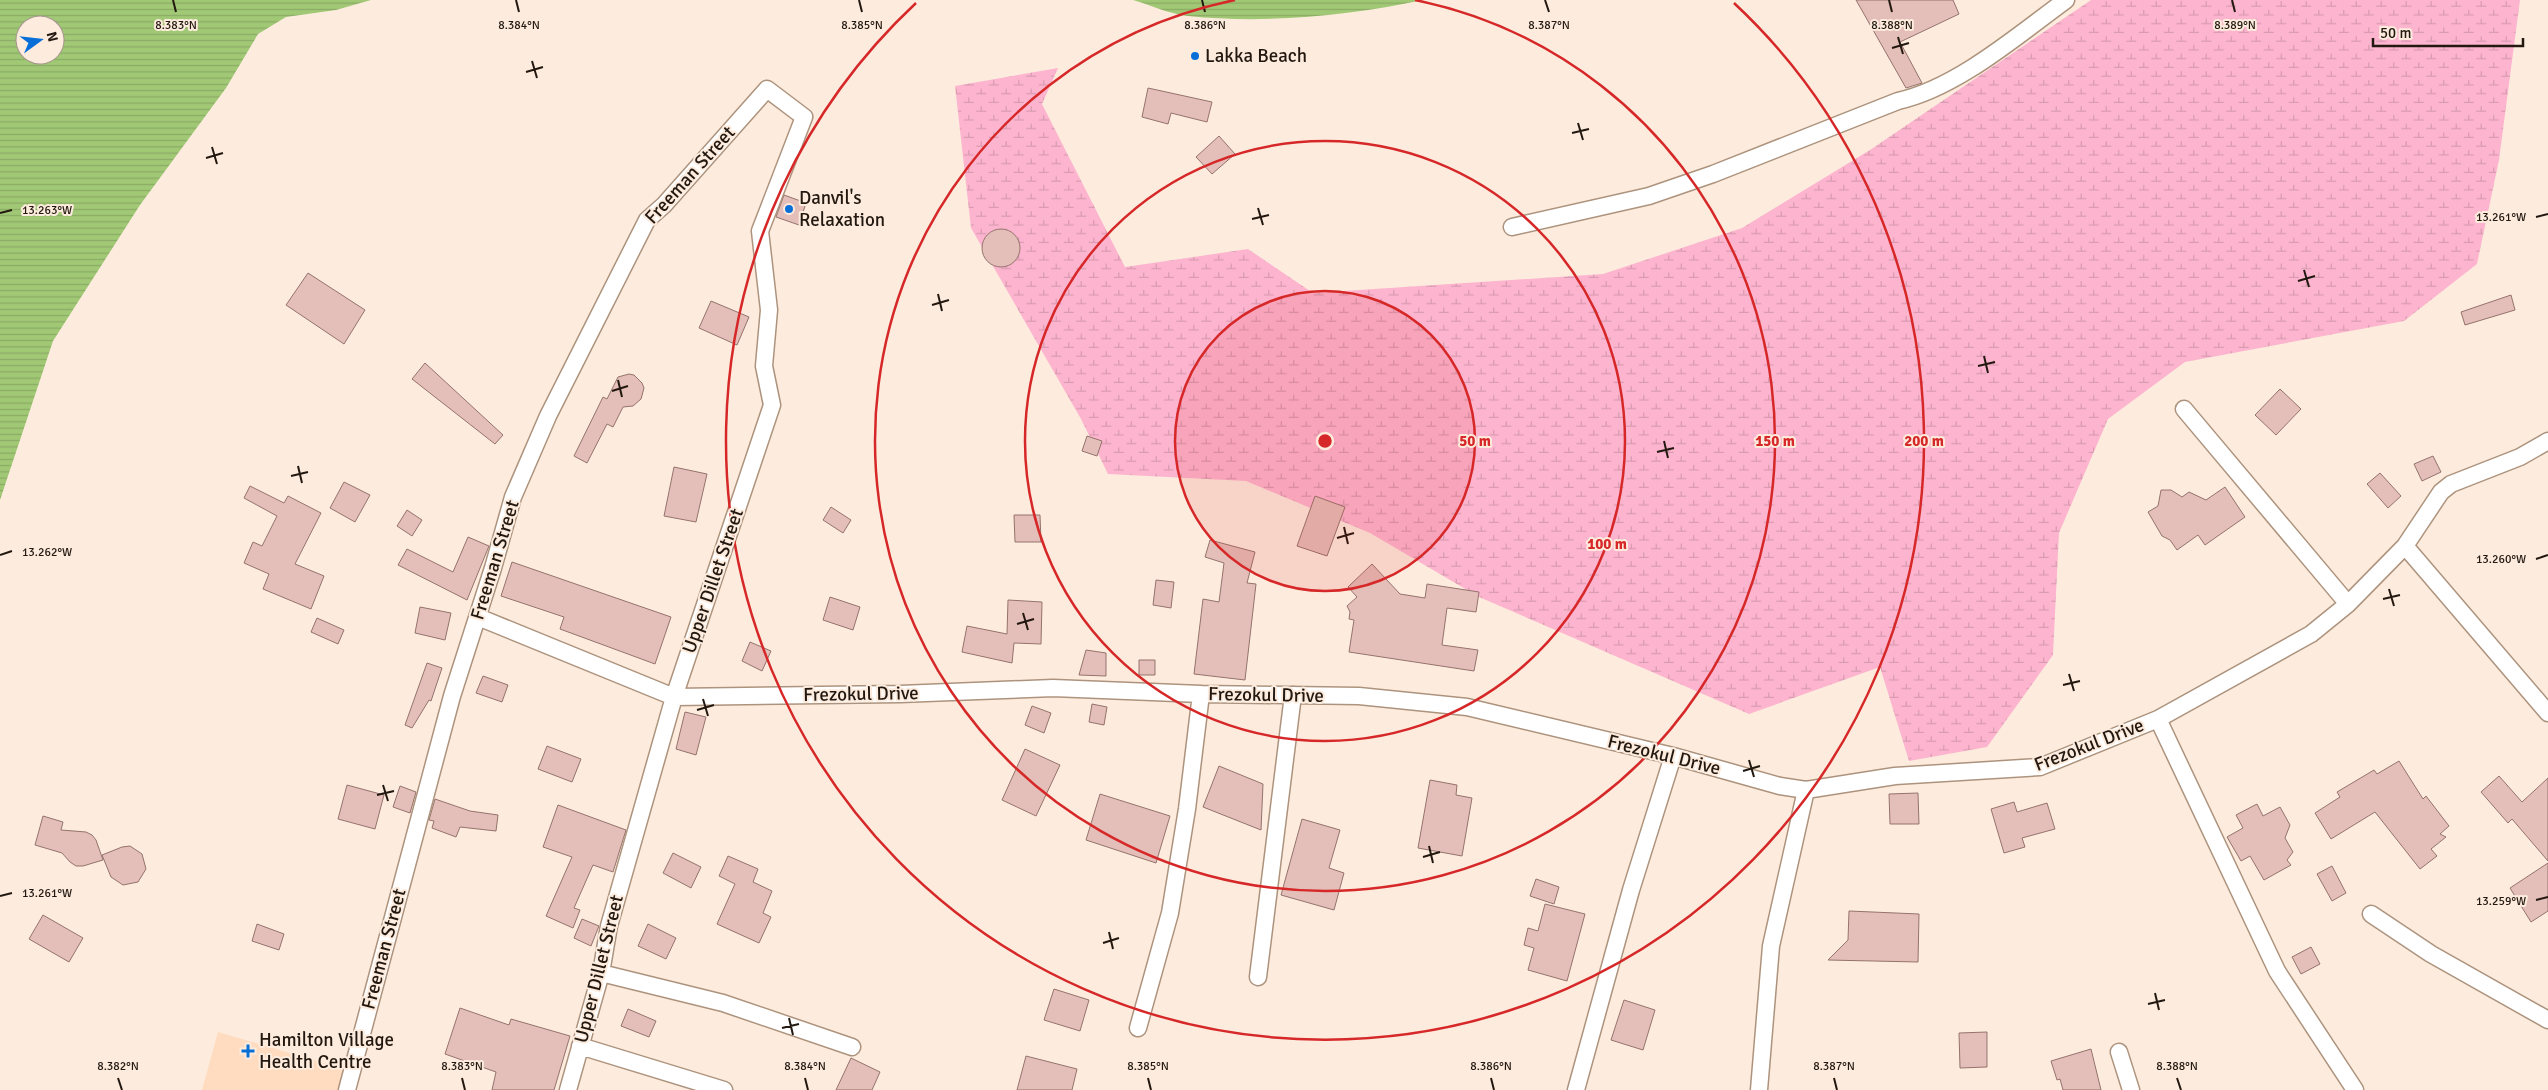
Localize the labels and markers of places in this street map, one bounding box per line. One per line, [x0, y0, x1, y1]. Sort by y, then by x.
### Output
place label: Lakka Beach [1205, 44, 1307, 68]
marker: Lakka Beach [1189, 50, 1201, 62]
place label: Danvil's Relaxation [799, 186, 885, 232]
marker: Danvil's Relaxation [783, 203, 795, 215]
centre of rings [1316, 432, 1334, 450]
place label: Hamilton Village Health Centre [259, 1028, 394, 1074]
marker: Hamilton Village Health Centre [241, 1044, 255, 1058]

